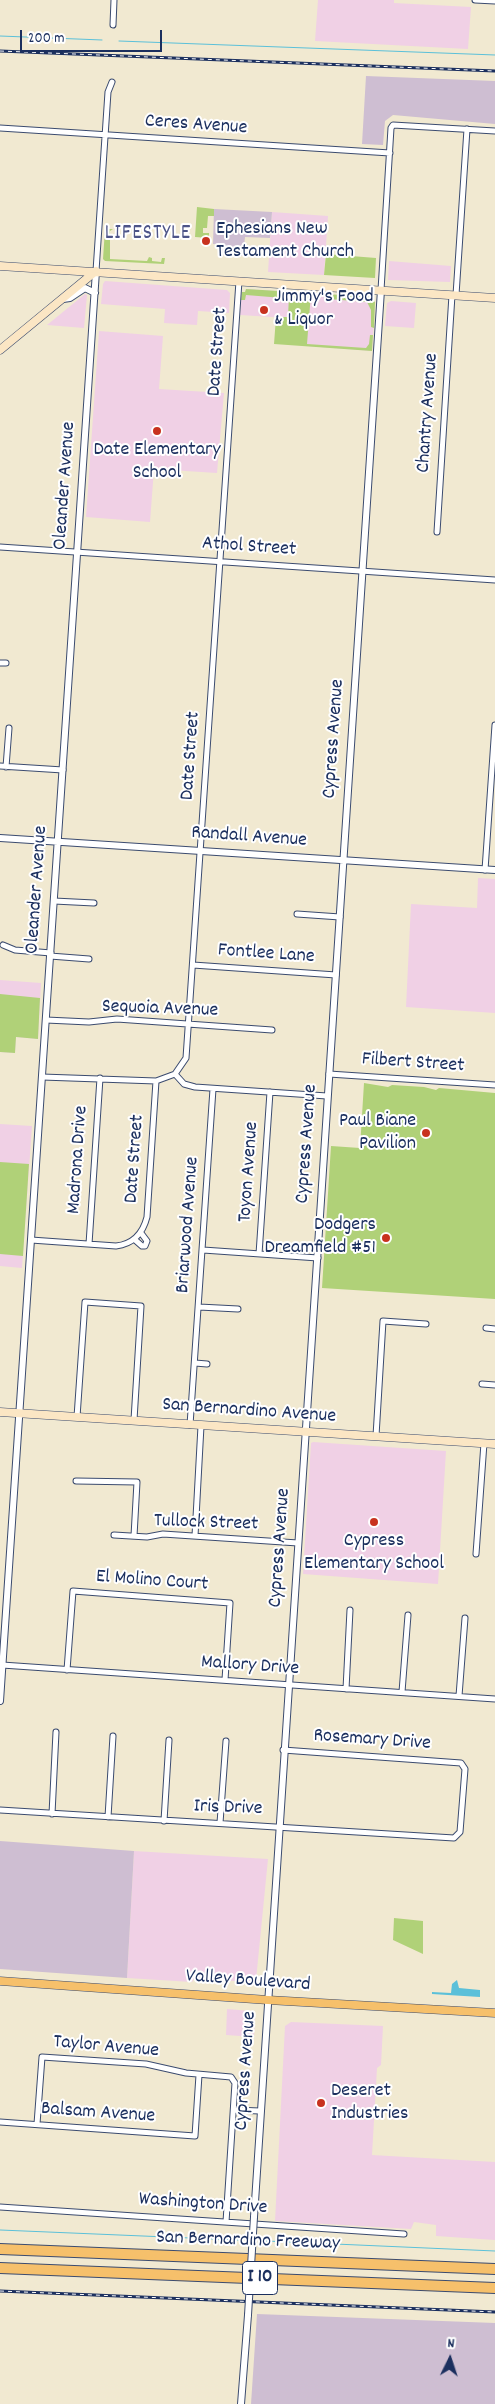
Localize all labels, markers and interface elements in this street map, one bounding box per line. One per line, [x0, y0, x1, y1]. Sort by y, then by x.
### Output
scale bar [22, 20, 165, 52]
text: 200 m [28, 28, 65, 50]
street label: Ceres Avenue [144, 110, 248, 142]
place label: Ephesians New Testament Church [216, 218, 354, 265]
district label: LIFESTYLE [104, 222, 192, 248]
marker: Ephesians New Testament Church [200, 235, 212, 247]
place label: Jimmy's Food & Liquor [274, 286, 374, 333]
marker: Jimmy's Food & Liquor [258, 304, 270, 316]
street label: Date Street [204, 307, 234, 397]
street label: Chantry Avenue [413, 352, 445, 474]
street label: Oleander Avenue [50, 421, 82, 551]
marker: Date Elementary School [151, 425, 163, 437]
place label: Date Elementary School [93, 439, 221, 486]
street label: Athol Street [201, 533, 297, 563]
street label: Cypress Avenue [319, 679, 351, 799]
street label: Date Street [177, 711, 207, 801]
street label: Randall Avenue [190, 822, 308, 854]
street label: Oleander Avenue [22, 825, 54, 955]
street label: Fontlee Lane [217, 940, 315, 970]
street label: Sequoia Avenue [101, 996, 219, 1024]
street label: Filbert Street [361, 1048, 465, 1080]
street label: Cypress Avenue [292, 1084, 324, 1204]
street label: Madrona Drive [63, 1105, 95, 1215]
place label: Paul Biane Pavilion [339, 1110, 416, 1157]
street label: Date Street [121, 1114, 151, 1204]
street label: Toyon Avenue [235, 1121, 265, 1223]
marker: Paul Biane Pavilion [420, 1127, 432, 1139]
street label: Briarwood Avenue [172, 1156, 206, 1294]
place label: Dodgers Dreamfield #51 [264, 1214, 376, 1261]
marker: Dodgers Dreamfield #51 [380, 1232, 392, 1244]
street label: San Bernardino Avenue [161, 1394, 337, 1430]
street label: Cypress Avenue [265, 1488, 297, 1608]
street label: Tullock Street [153, 1510, 259, 1538]
marker: Cypress Elementary School [368, 1516, 380, 1528]
place label: Cypress Elementary School [304, 1530, 444, 1577]
street label: El Molino Court [95, 1566, 209, 1598]
street label: Mallory Drive [200, 1652, 300, 1682]
street label: Rosemary Drive [312, 1725, 432, 1757]
street label: Iris Drive [193, 1796, 263, 1822]
street label: Valley Boulevard [185, 1966, 311, 1998]
street label: Cypress Avenue [231, 2011, 263, 2131]
street label: Taylor Avenue [52, 2031, 160, 2065]
place label: Deseret Industries [331, 2080, 409, 2127]
marker: Deseret Industries [315, 2097, 327, 2109]
street label: Balsam Avenue [40, 2098, 156, 2130]
street label: Washington Drive [138, 2189, 268, 2221]
street label: San Bernardino Freeway [156, 2227, 340, 2257]
road number: I 10 [242, 2262, 278, 2294]
north arrow [425, 2334, 475, 2384]
text: N [447, 2334, 455, 2354]

